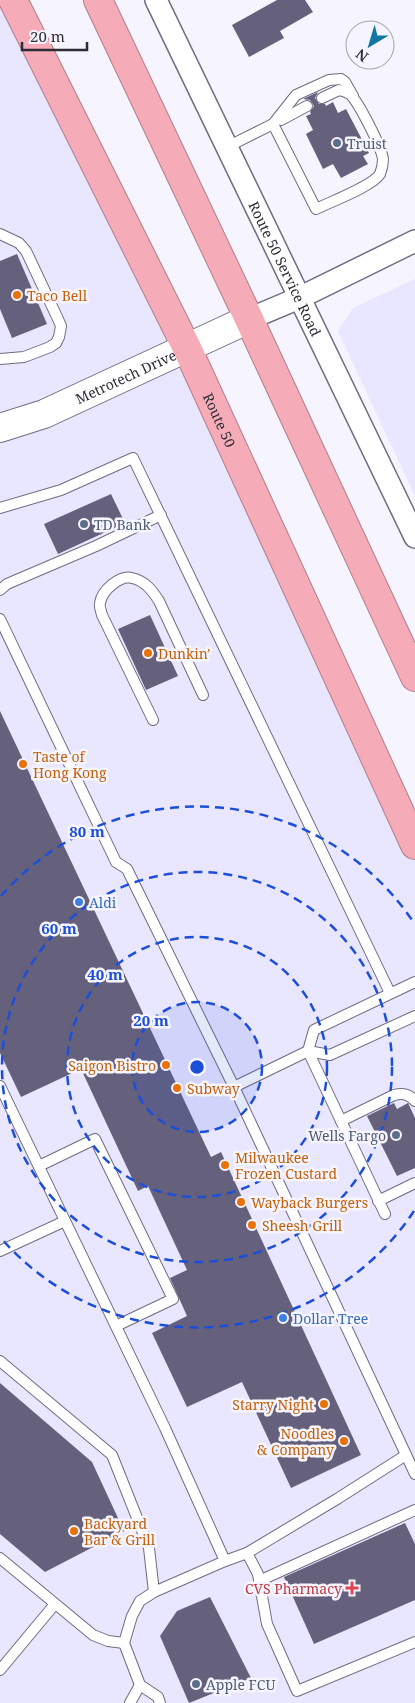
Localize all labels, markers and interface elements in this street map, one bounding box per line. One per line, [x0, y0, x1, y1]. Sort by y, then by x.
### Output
scale bar [22, 20, 88, 52]
north arrow [345, 20, 395, 70]
text: 20 m [30, 26, 65, 46]
text: N [351, 45, 372, 67]
place label: Truist [347, 134, 387, 153]
marker: Truist [331, 137, 343, 149]
street label: Route 50 Service Road [245, 198, 326, 339]
place label: Taco Bell [27, 286, 88, 305]
marker: Taco Bell [11, 289, 23, 301]
street label: Metrotech Drive [72, 345, 179, 408]
street label: Route 50 [199, 389, 241, 450]
place label: TD Bank [94, 515, 151, 534]
marker: TD Bank [78, 518, 90, 530]
place label: Dunkin' [158, 644, 210, 663]
marker: Dunkin' [142, 647, 154, 659]
place label: Taste of Hong Kong [33, 747, 107, 782]
marker: Taste of Hong Kong [17, 758, 29, 770]
text: 80 m [69, 821, 105, 841]
place label: Aldi [89, 893, 117, 912]
marker: Aldi [73, 896, 85, 908]
text: 60 m [41, 918, 77, 938]
text: 40 m [87, 964, 123, 984]
text: 20 m [133, 1010, 169, 1030]
place label: Saigon Bistro [68, 1056, 156, 1075]
centre of rings [188, 1058, 206, 1076]
marker: Saigon Bistro [160, 1059, 172, 1071]
place label: Subway [187, 1079, 240, 1098]
marker: Subway [171, 1082, 183, 1094]
place label: Wells Fargo [308, 1126, 386, 1145]
marker: Wells Fargo [390, 1129, 402, 1141]
place label: Milwaukee Frozen Custard [235, 1148, 337, 1183]
marker: Milwaukee Frozen Custard [219, 1159, 231, 1171]
place label: Wayback Burgers [251, 1193, 368, 1212]
marker: Wayback Burgers [235, 1196, 247, 1208]
place label: Sheesh Grill [262, 1216, 343, 1235]
marker: Sheesh Grill [246, 1219, 258, 1231]
place label: Dollar Tree [293, 1309, 368, 1328]
marker: Dollar Tree [277, 1312, 289, 1324]
place label: Starry Night [232, 1395, 314, 1414]
marker: Starry Night [318, 1398, 330, 1410]
place label: Noodles & Company [257, 1424, 334, 1459]
marker: Noodles & Company [338, 1435, 350, 1447]
place label: Backyard Bar & Grill [84, 1514, 156, 1549]
marker: Backyard Bar & Grill [68, 1525, 80, 1537]
place label: CVS Pharmacy [245, 1579, 342, 1598]
marker: CVS Pharmacy [346, 1582, 358, 1594]
place label: Apple FCU [206, 1675, 275, 1694]
marker: Apple FCU [190, 1678, 202, 1690]

